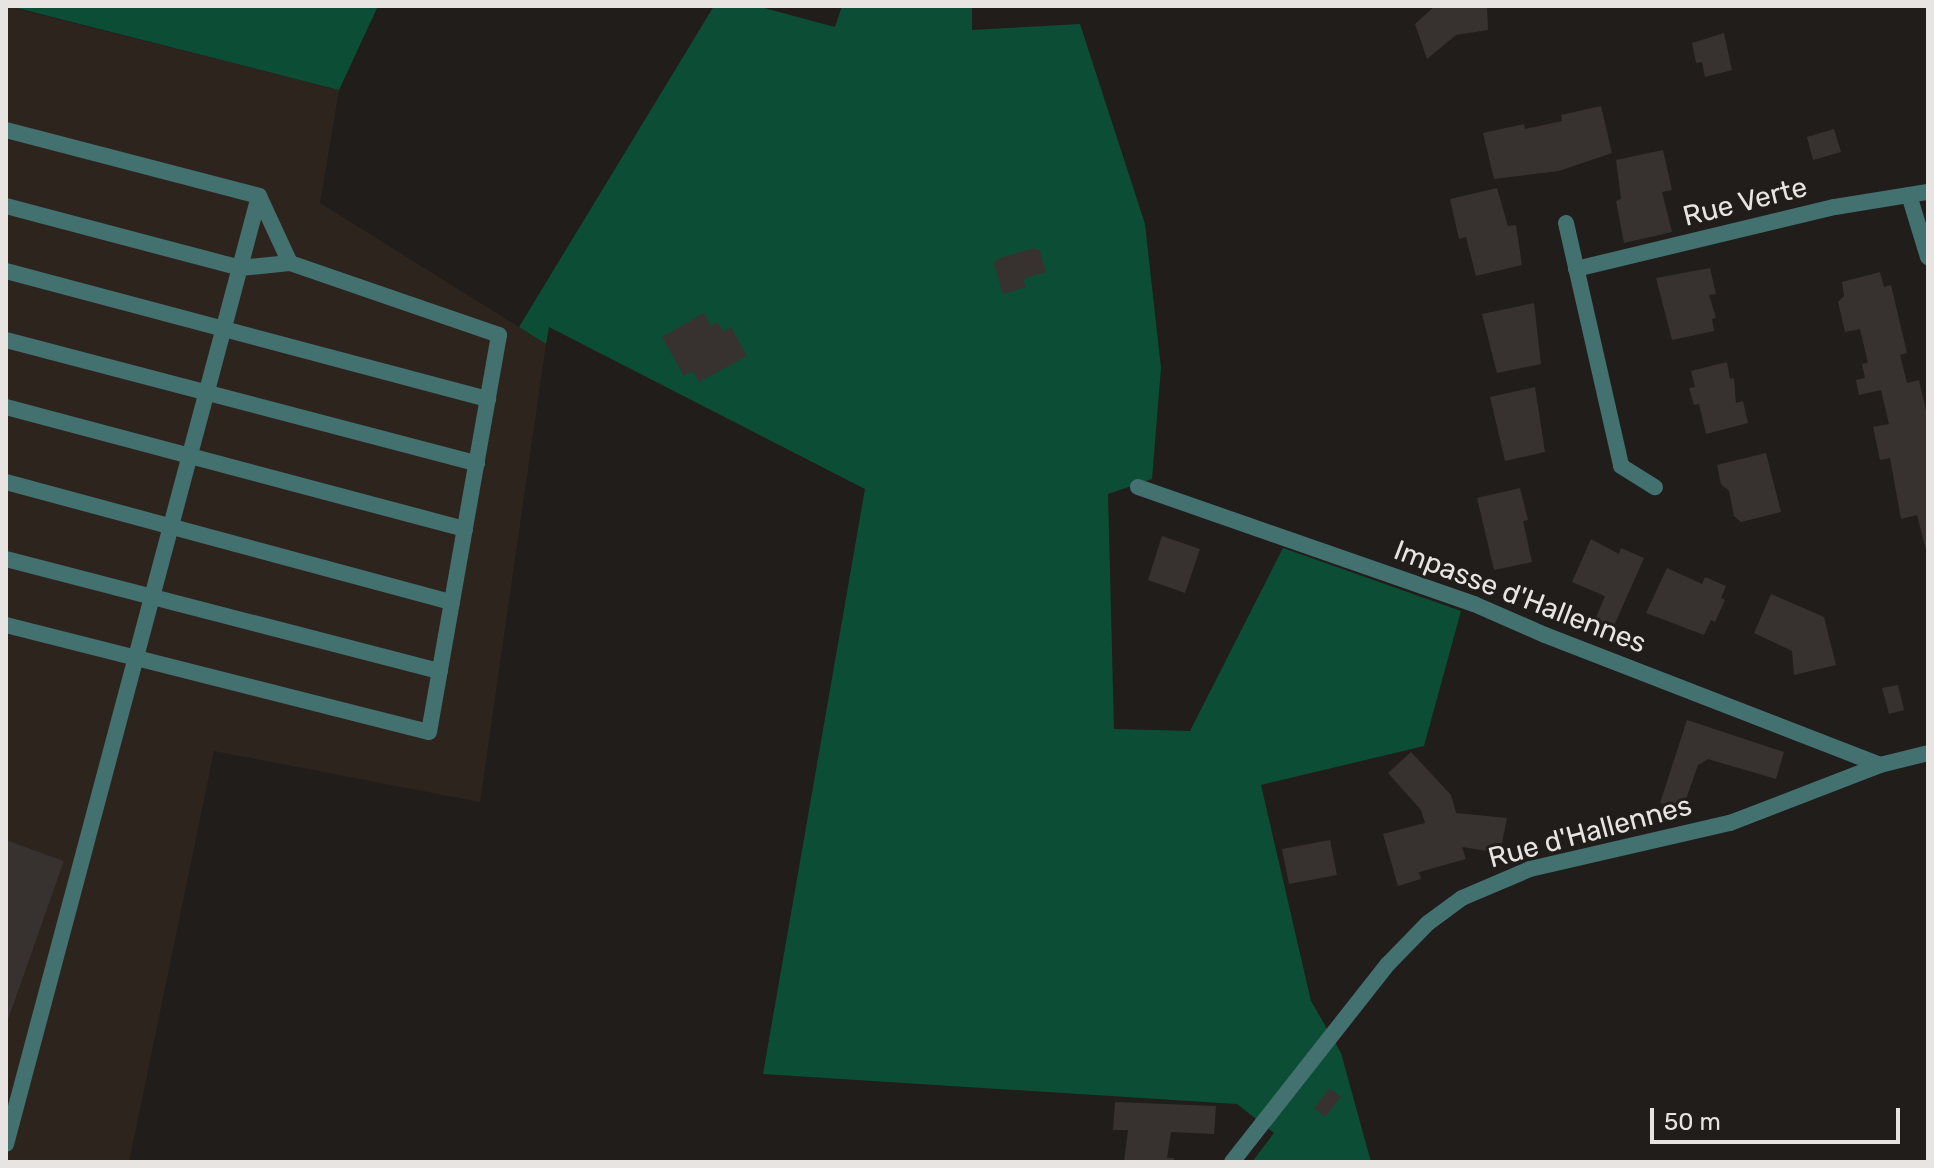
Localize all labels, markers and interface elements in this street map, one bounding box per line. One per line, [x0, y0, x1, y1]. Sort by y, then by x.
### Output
street label: Rue Verte [1679, 170, 1811, 234]
street label: Impasse d'Hallennes [1389, 533, 1651, 661]
street label: Rue d'Hallennes [1485, 789, 1695, 875]
scale bar [1654, 1092, 1904, 1142]
text: 50 m [1664, 1108, 1721, 1136]

